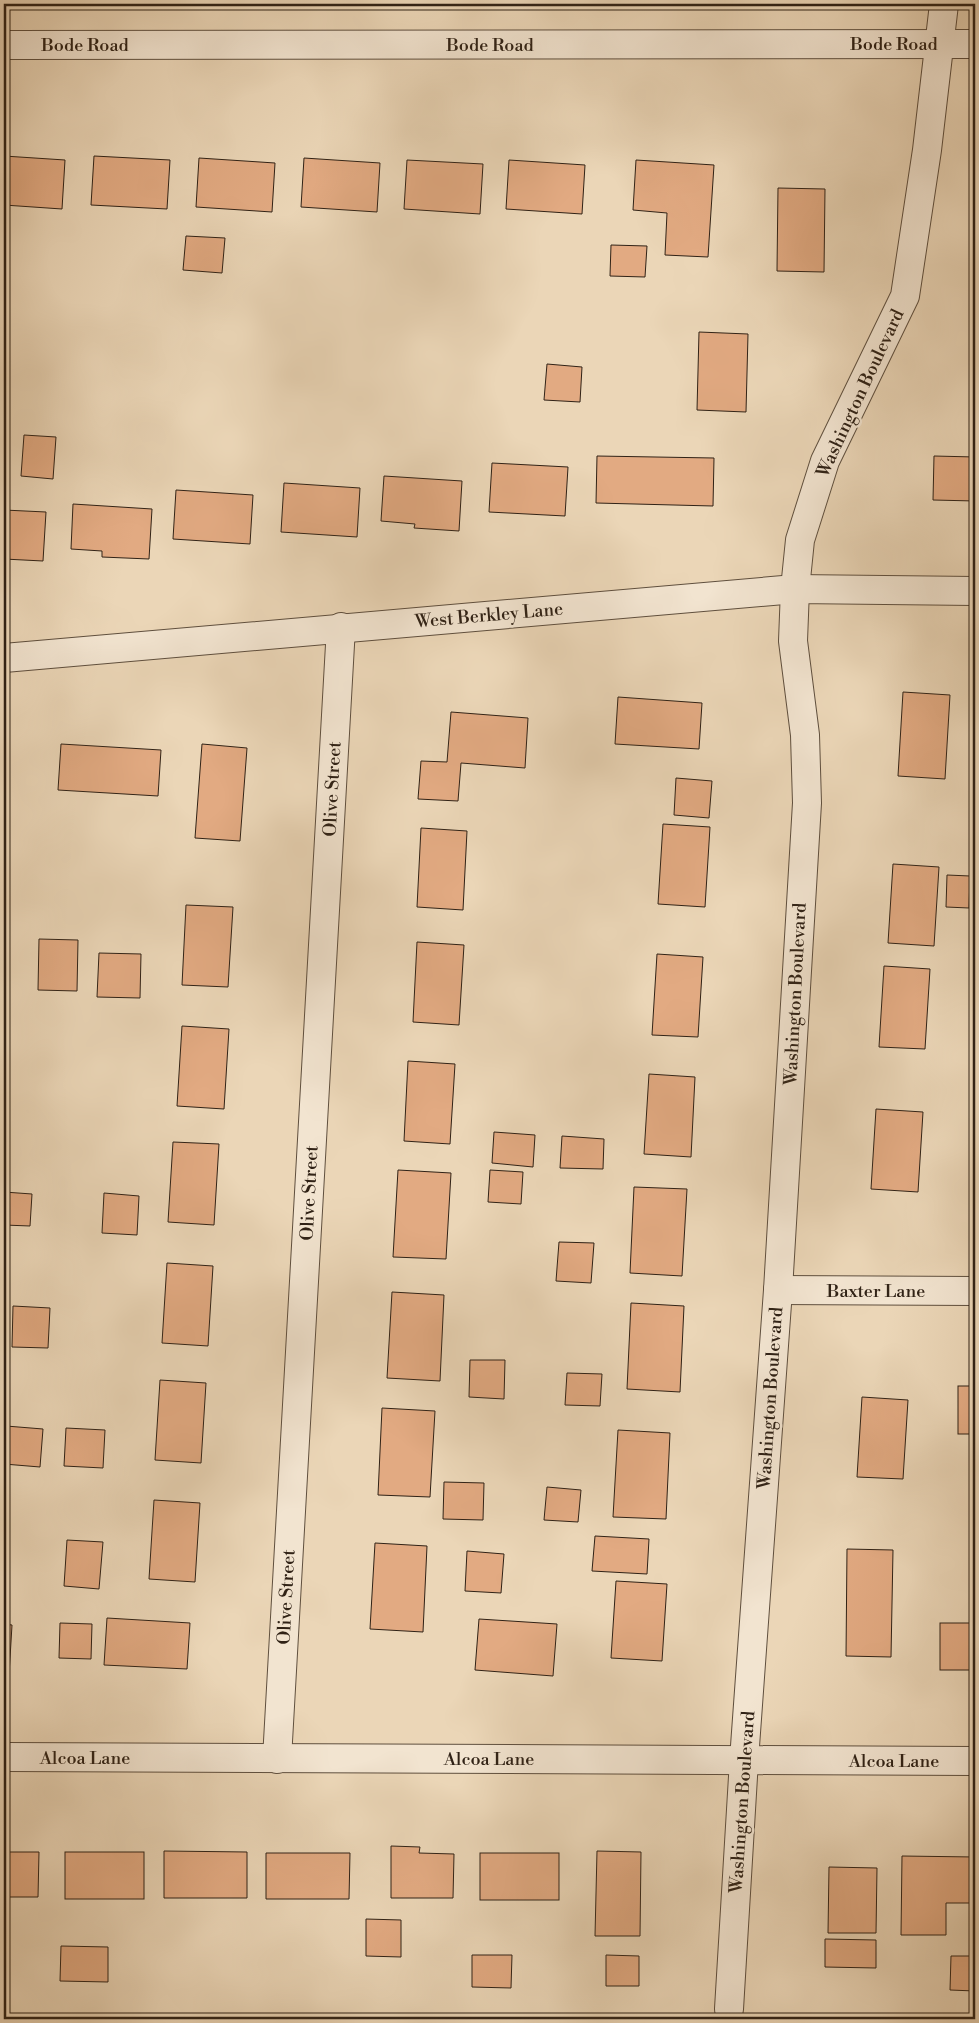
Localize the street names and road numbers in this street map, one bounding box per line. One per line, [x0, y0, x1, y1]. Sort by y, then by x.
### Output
street label: Bode Road [849, 33, 939, 56]
street label: Bode Road [40, 34, 130, 57]
street label: Bode Road [445, 34, 535, 57]
street label: Washington Boulevard [811, 305, 910, 482]
street label: West Berkley Lane [413, 598, 564, 634]
street label: Olive Street [319, 740, 347, 837]
street label: Washington Boulevard [779, 901, 812, 1087]
street label: Olive Street [296, 1144, 324, 1241]
street label: Baxter Lane [826, 1280, 925, 1303]
street label: Washington Boulevard [753, 1305, 788, 1491]
street label: Olive Street [273, 1548, 301, 1645]
street label: Washington Boulevard [725, 1709, 760, 1895]
street label: Alcoa Lane [39, 1747, 130, 1770]
street label: Alcoa Lane [443, 1748, 534, 1771]
street label: Alcoa Lane [848, 1750, 939, 1773]

